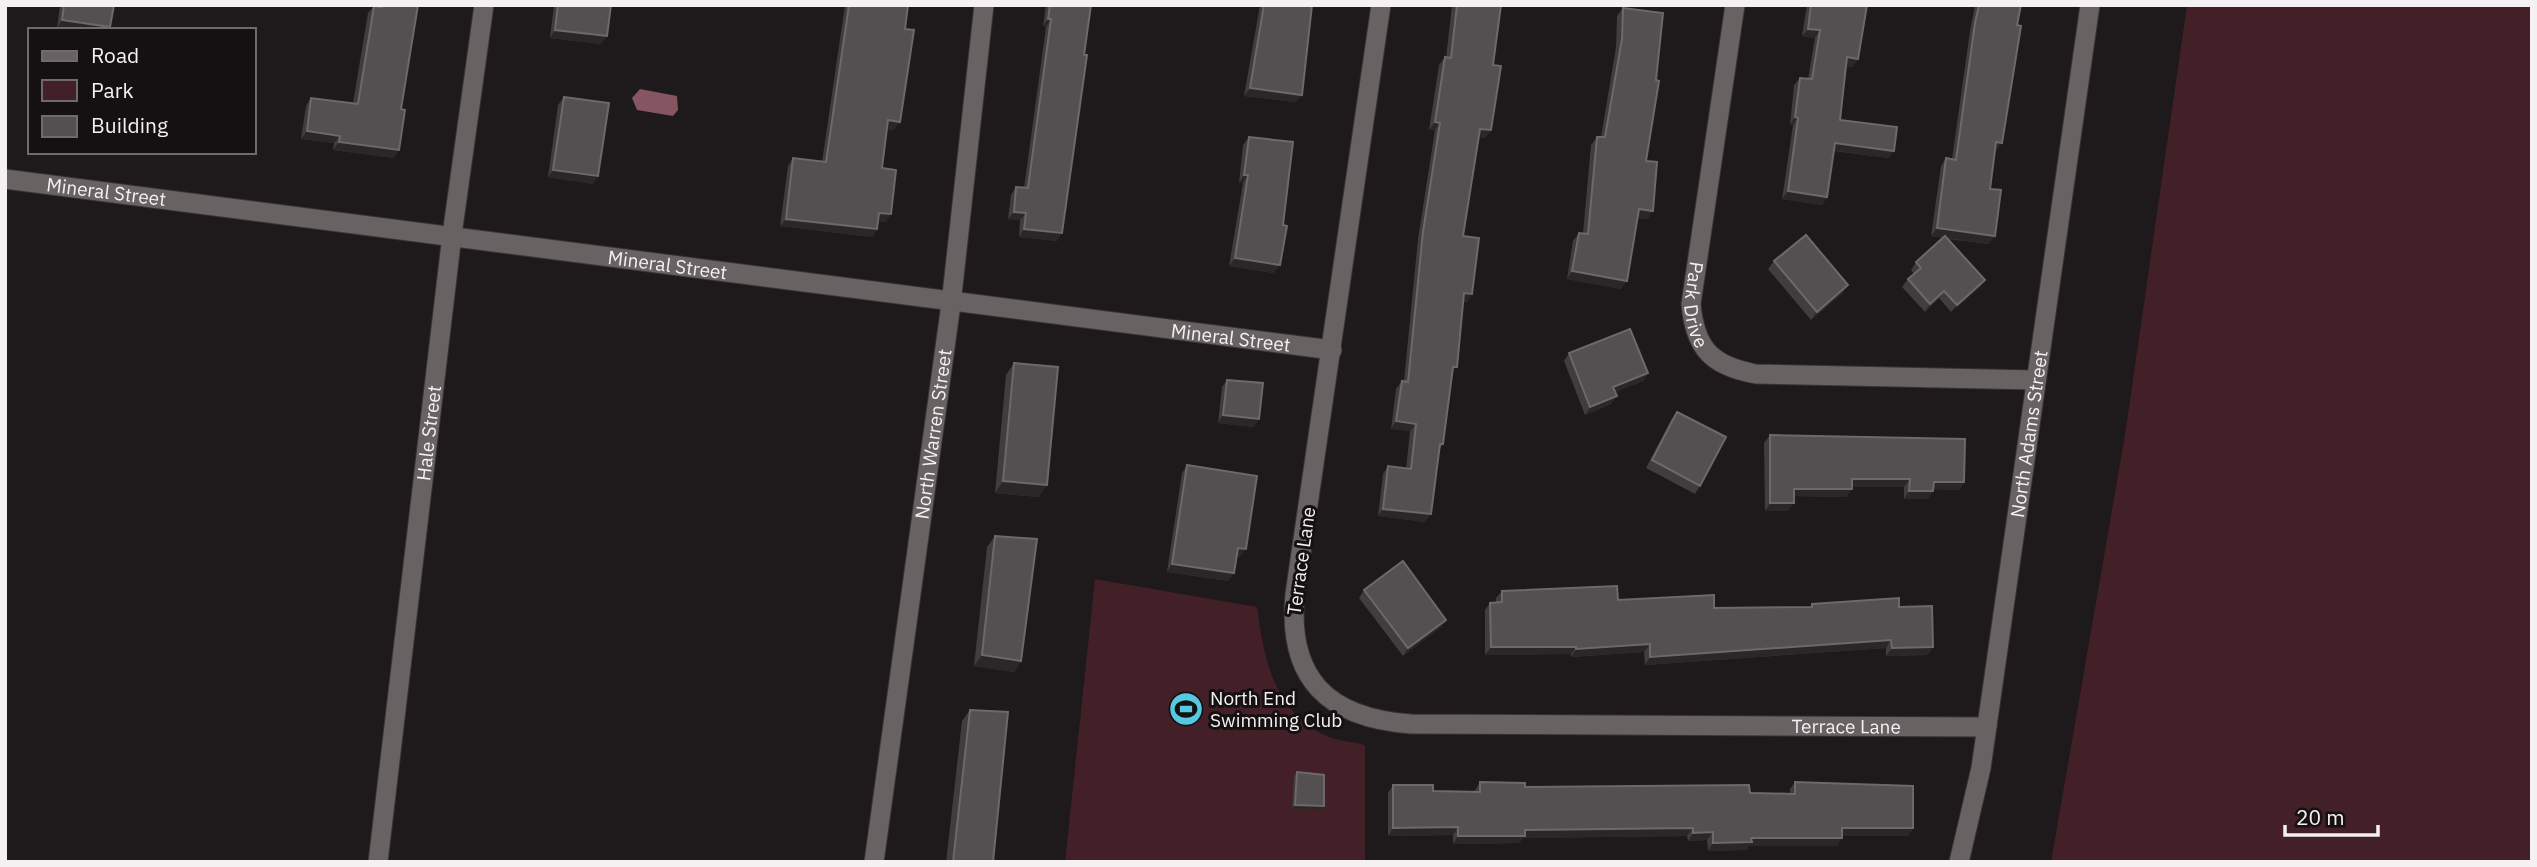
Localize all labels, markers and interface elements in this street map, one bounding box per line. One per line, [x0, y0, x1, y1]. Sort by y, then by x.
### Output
legend [28, 28, 256, 154]
text: Road [91, 41, 139, 69]
text: Park [91, 76, 134, 104]
text: Building [91, 111, 168, 139]
street label: Mineral Street [45, 172, 167, 211]
street label: Mineral Street [606, 245, 729, 284]
street label: Park Drive [1679, 260, 1714, 352]
street label: Mineral Street [1170, 318, 1292, 357]
street label: North Warren Street [909, 347, 957, 521]
street label: North Adams Street [2005, 349, 2053, 519]
street label: Hale Street [411, 384, 446, 482]
street label: Terrace Lane [1282, 505, 1320, 617]
place label: North End Swimming Club [1210, 686, 1342, 732]
sports icon: North End Swimming Club [1167, 690, 1205, 728]
street label: Terrace Lane [1791, 714, 1901, 739]
scale bar [2285, 794, 2378, 838]
text: 20 m [2296, 803, 2345, 831]

